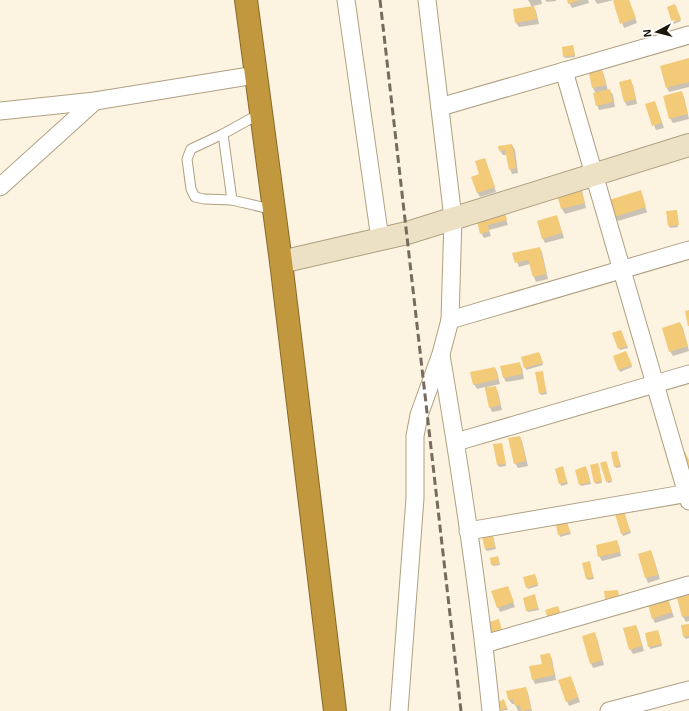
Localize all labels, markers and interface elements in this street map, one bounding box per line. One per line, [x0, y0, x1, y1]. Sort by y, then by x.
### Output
north arrow [637, 12, 677, 52]
text: N [640, 28, 654, 38]

